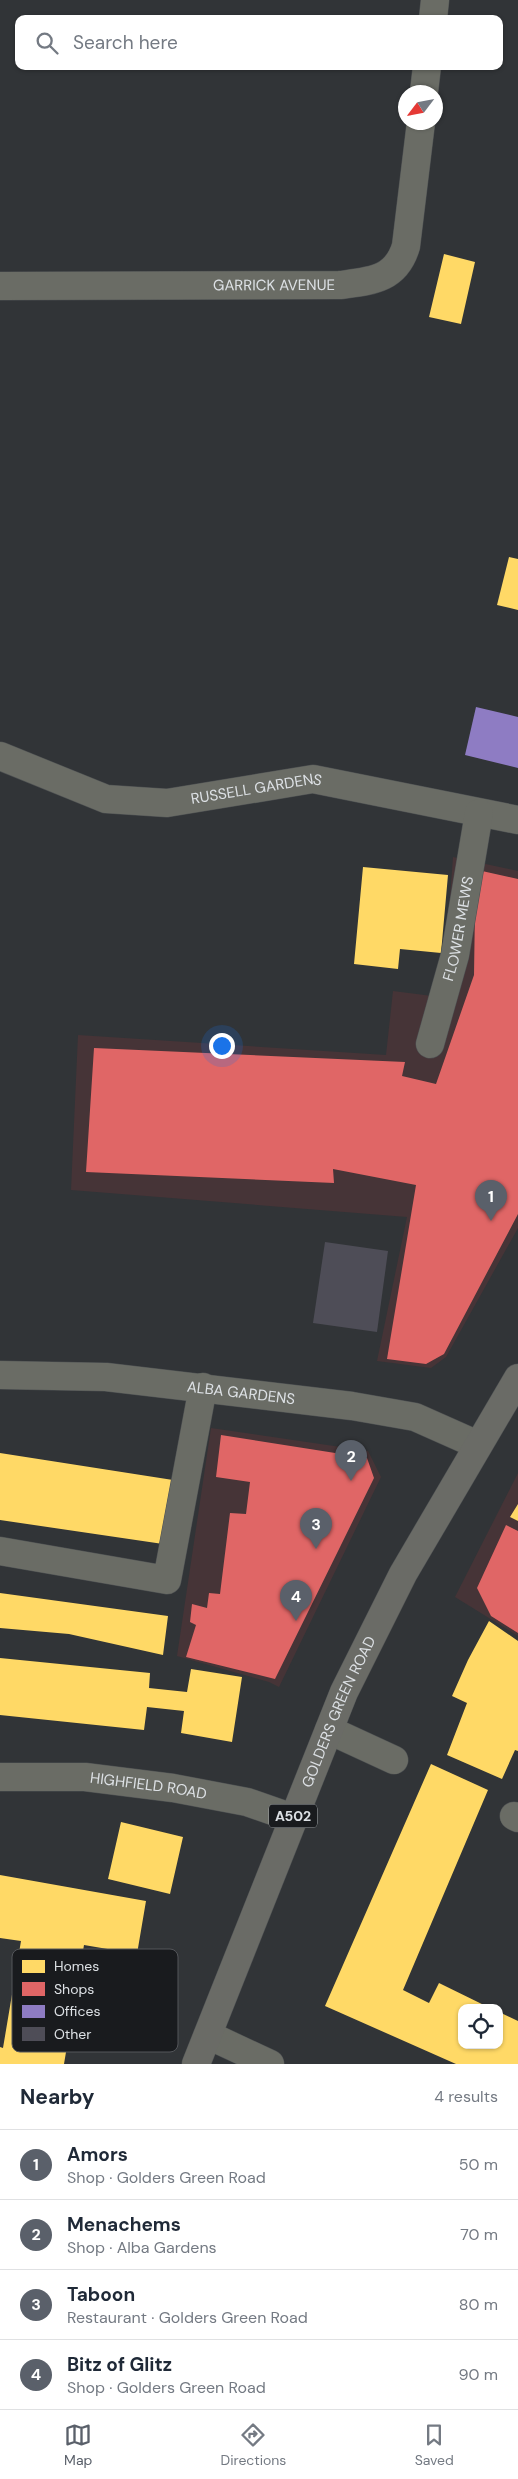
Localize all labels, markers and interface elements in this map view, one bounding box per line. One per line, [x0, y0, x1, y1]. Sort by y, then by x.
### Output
search box [15, 15, 503, 70]
icon: search [33, 29, 61, 57]
text: Search here [73, 30, 178, 55]
north arrow [398, 85, 443, 130]
street label: GARRICK AVENUE [213, 275, 335, 295]
street label: RUSSELL GARDENS [189, 769, 324, 809]
street label: FLOWER MEWS [438, 874, 478, 983]
your location [209, 1033, 235, 1059]
pin: 1 [475, 1180, 507, 1221]
street label: ALBA GARDENS [186, 1377, 297, 1409]
pin: 2 [335, 1440, 367, 1481]
pin: 3 [300, 1508, 332, 1549]
pin: 4 [280, 1580, 312, 1621]
street label: GOLDERS GREEN ROAD [297, 1633, 380, 1790]
street label: HIGHFIELD ROAD [89, 1768, 208, 1804]
road number: A502 [269, 1804, 317, 1828]
legend [12, 1949, 178, 2052]
text: Homes [54, 1957, 99, 1975]
text: Shops [54, 1980, 94, 1998]
text: Offices [54, 2002, 100, 2020]
map controls [458, 2004, 503, 2049]
button: locate [458, 2004, 503, 2049]
text: Other [54, 2025, 92, 2043]
text: Nearby [20, 2083, 94, 2111]
text: 4 results [434, 2086, 498, 2107]
text: Amors [67, 2142, 128, 2167]
text: 1 [33, 2154, 39, 2175]
text: 50 m [459, 2154, 498, 2175]
text: Shop · Golders Green Road [67, 2167, 266, 2188]
text: Menachems [67, 2212, 181, 2237]
text: 2 [31, 2224, 41, 2245]
text: 70 m [460, 2224, 498, 2245]
text: Shop · Alba Gardens [67, 2237, 217, 2258]
text: Taboon [67, 2282, 135, 2307]
text: 3 [31, 2294, 41, 2315]
text: 80 m [459, 2294, 498, 2315]
text: Restaurant · Golders Green Road [67, 2307, 308, 2328]
text: Bitz of Glitz [67, 2352, 172, 2377]
text: 4 [31, 2364, 41, 2385]
text: 90 m [458, 2364, 498, 2385]
text: Shop · Golders Green Road [67, 2377, 266, 2398]
tab: Map [64, 2421, 92, 2469]
tab: Directions [221, 2421, 286, 2469]
tab: Saved [415, 2421, 454, 2469]

